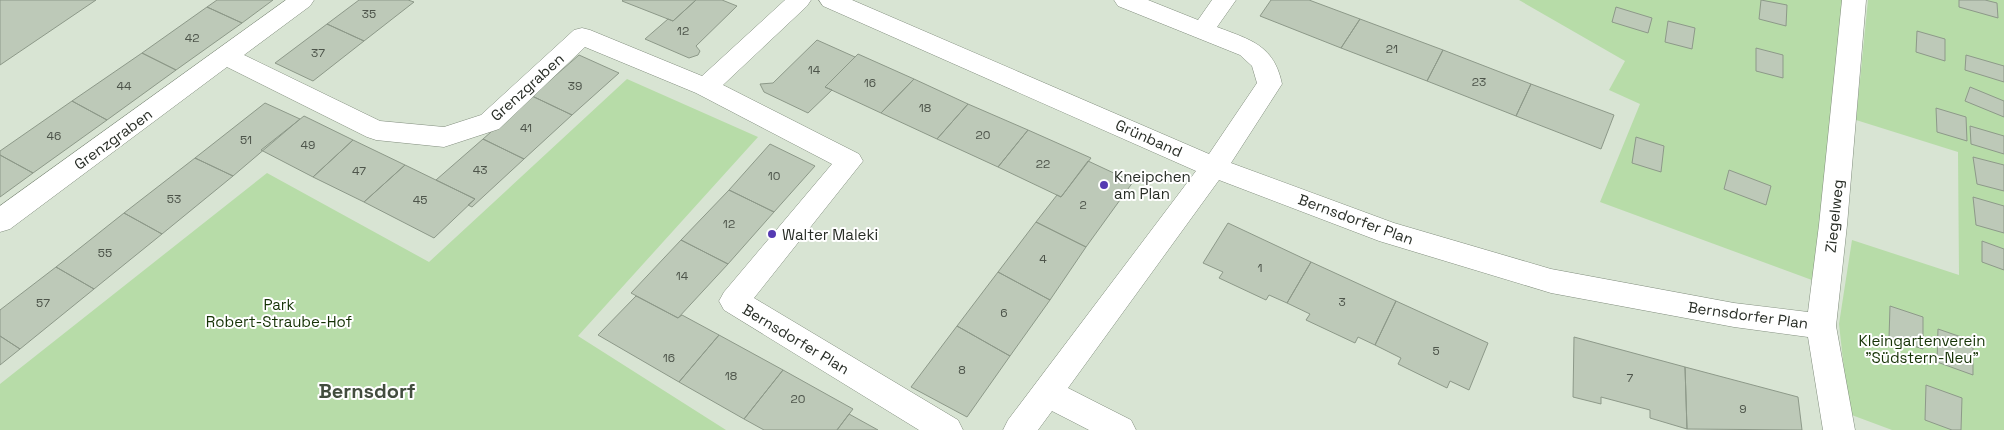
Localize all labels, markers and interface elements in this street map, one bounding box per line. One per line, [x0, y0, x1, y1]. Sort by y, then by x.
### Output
house number: 35 [362, 6, 376, 22]
house number: 12 [677, 23, 689, 39]
house number: 42 [185, 30, 199, 46]
house number: 21 [1386, 41, 1398, 57]
house number: 37 [311, 45, 325, 61]
street label: Grenzgraben [486, 49, 568, 125]
house number: 14 [808, 62, 821, 78]
house number: 23 [1472, 74, 1486, 90]
house number: 16 [864, 75, 876, 91]
house number: 44 [116, 78, 132, 94]
house number: 39 [568, 78, 582, 94]
house number: 18 [919, 100, 931, 116]
street label: Grenzgraben [70, 104, 156, 174]
street label: Grünband [1113, 115, 1185, 161]
house number: 41 [520, 120, 532, 136]
house number: 20 [976, 127, 990, 143]
house number: 46 [47, 128, 61, 144]
house number: 51 [240, 132, 252, 148]
house number: 49 [301, 137, 315, 153]
house number: 22 [1036, 156, 1050, 172]
house number: 43 [473, 162, 487, 178]
house number: 47 [352, 163, 366, 179]
place label: Kneipchen am Plan [1114, 167, 1191, 203]
house number: 10 [768, 168, 780, 184]
street label: Ziegelweg [1821, 178, 1847, 254]
marker: Kneipchen am Plan [1098, 179, 1110, 191]
street label: Bernsdorfer Plan [1296, 189, 1416, 249]
house number: 53 [167, 191, 181, 207]
house number: 45 [413, 192, 427, 208]
house number: 2 [1079, 197, 1087, 213]
house number: 12 [723, 216, 735, 232]
place label: Walter Maleki [782, 225, 878, 244]
marker: Walter Maleki [766, 228, 778, 240]
house number: 55 [98, 245, 112, 261]
house number: 4 [1039, 251, 1047, 267]
house number: 1 [1257, 260, 1263, 276]
house number: 14 [676, 268, 689, 284]
house number: 3 [1338, 294, 1346, 310]
house number: 57 [36, 295, 50, 311]
park label: Park Robert-Straube-Hof [206, 295, 353, 331]
street label: Bernsdorfer Plan [1687, 297, 1809, 333]
street label: Bernsdorfer Plan [739, 300, 853, 378]
house number: 6 [1000, 305, 1008, 321]
park label: Kleingartenverein "Südstern-Neu" [1859, 331, 1985, 367]
house number: 5 [1432, 343, 1440, 359]
house number: 16 [663, 350, 675, 366]
house number: 8 [958, 362, 966, 378]
house number: 18 [725, 368, 737, 384]
house number: 7 [1627, 370, 1634, 386]
district label: Bernsdorf [318, 378, 416, 404]
house number: 20 [791, 391, 805, 407]
house number: 9 [1739, 401, 1747, 417]

